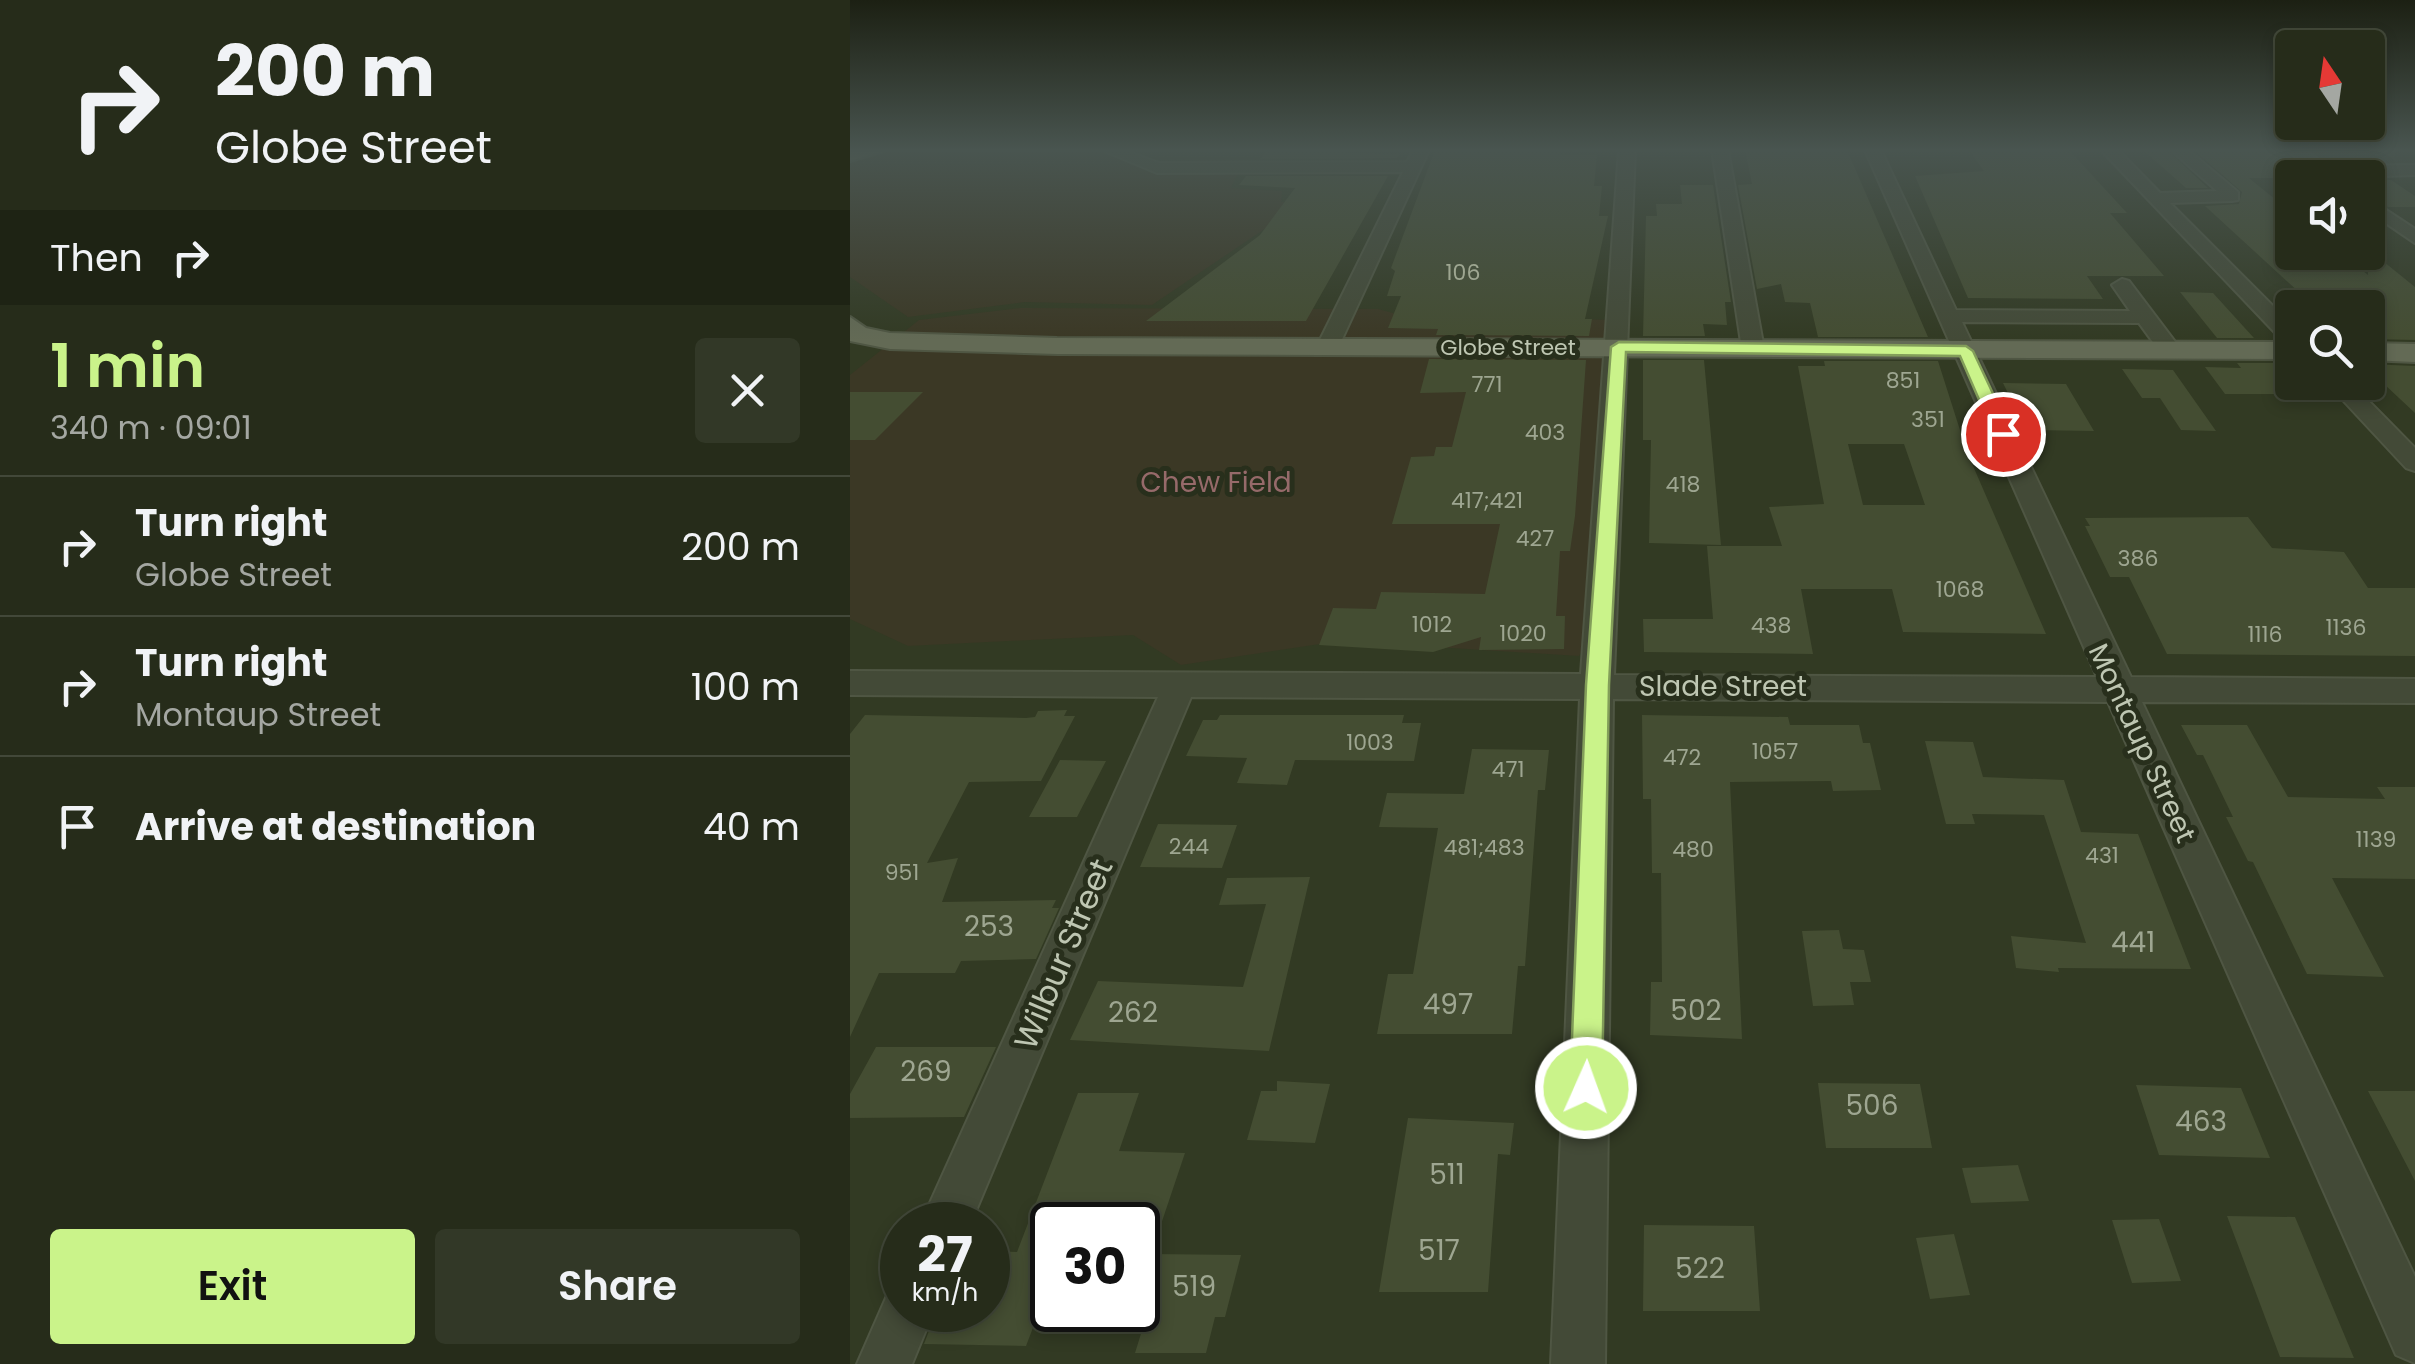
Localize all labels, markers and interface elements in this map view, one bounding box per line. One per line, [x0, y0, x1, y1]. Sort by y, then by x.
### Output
text: 200 m [215, 22, 435, 121]
north arrow [2275, 30, 2385, 140]
map controls [2275, 30, 2385, 400]
icon: right [50, 40, 180, 170]
text: Globe Street [215, 116, 492, 179]
button: sound [2275, 160, 2385, 270]
icon: right [163, 230, 218, 285]
text: Then [50, 231, 143, 284]
house number: 106 [1446, 257, 1480, 288]
button: search [2275, 290, 2385, 400]
text: 1 min [50, 324, 205, 408]
street label: Globe Street [1440, 332, 1576, 363]
button: close [695, 338, 800, 443]
house number: 851 [1886, 365, 1920, 396]
house number: 771 [1471, 369, 1503, 400]
pin [1961, 392, 2046, 477]
house number: 351 [1911, 404, 1945, 435]
text: 340 m · 09:01 [50, 405, 252, 450]
icon: arrive [1976, 407, 2031, 462]
house number: 403 [1525, 417, 1565, 448]
park label: Chew Field [1140, 463, 1292, 502]
house number: 418 [1666, 469, 1700, 500]
house number: 417;421 [1451, 485, 1523, 516]
text: Turn right [135, 496, 327, 549]
icon: right [50, 519, 105, 574]
text: 200 m [681, 520, 800, 573]
house number: 427 [1516, 523, 1554, 554]
house number: 386 [2118, 543, 2158, 574]
text: Globe Street [135, 552, 332, 597]
house number: 1068 [1936, 574, 1984, 605]
house number: 1012 [1412, 609, 1452, 640]
house number: 438 [1751, 610, 1791, 641]
house number: 1136 [2325, 612, 2367, 643]
house number: 1020 [1499, 618, 1547, 649]
house number: 1116 [2247, 619, 2283, 650]
text: Turn right [135, 636, 327, 689]
street label: Montaup Street [2079, 637, 2205, 849]
icon: right [50, 659, 105, 714]
text: 100 m [691, 660, 800, 713]
street label: Slade Street [1639, 667, 1807, 706]
text: Montaup Street [135, 692, 381, 737]
house number: 1003 [1346, 727, 1394, 758]
house number: 1057 [1752, 736, 1798, 767]
house number: 472 [1663, 742, 1701, 773]
house number: 471 [1492, 754, 1524, 785]
icon: arrive [50, 799, 105, 854]
text: Arrive at destination [135, 800, 536, 853]
text: 40 m [703, 800, 800, 853]
house number: 1139 [2356, 824, 2396, 855]
house number: 244 [1169, 831, 1209, 862]
house number: 481;483 [1443, 832, 1525, 863]
house number: 480 [1672, 834, 1714, 865]
house number: 431 [2085, 840, 2119, 871]
street label: Wilbur Street [1003, 852, 1123, 1056]
house number: 951 [885, 857, 919, 888]
house number: 253 [964, 907, 1014, 946]
house number: 441 [2111, 923, 2155, 962]
house number: 497 [1423, 985, 1473, 1024]
house number: 502 [1670, 991, 1722, 1030]
house number: 262 [1108, 993, 1158, 1032]
position arrow [1534, 1036, 1638, 1140]
house number: 269 [900, 1052, 952, 1091]
house number: 506 [1846, 1086, 1898, 1125]
house number: 463 [2175, 1102, 2227, 1141]
house number: 511 [1429, 1155, 1465, 1194]
speed limit sign: 30 [1030, 1202, 1160, 1332]
text: 27 [917, 1219, 973, 1290]
button: Exit [50, 1229, 415, 1344]
button: Share [435, 1229, 800, 1344]
house number: 517 [1418, 1231, 1460, 1270]
house number: 522 [1675, 1249, 1725, 1288]
house number: 519 [1172, 1267, 1216, 1306]
text: km/h [912, 1275, 978, 1310]

